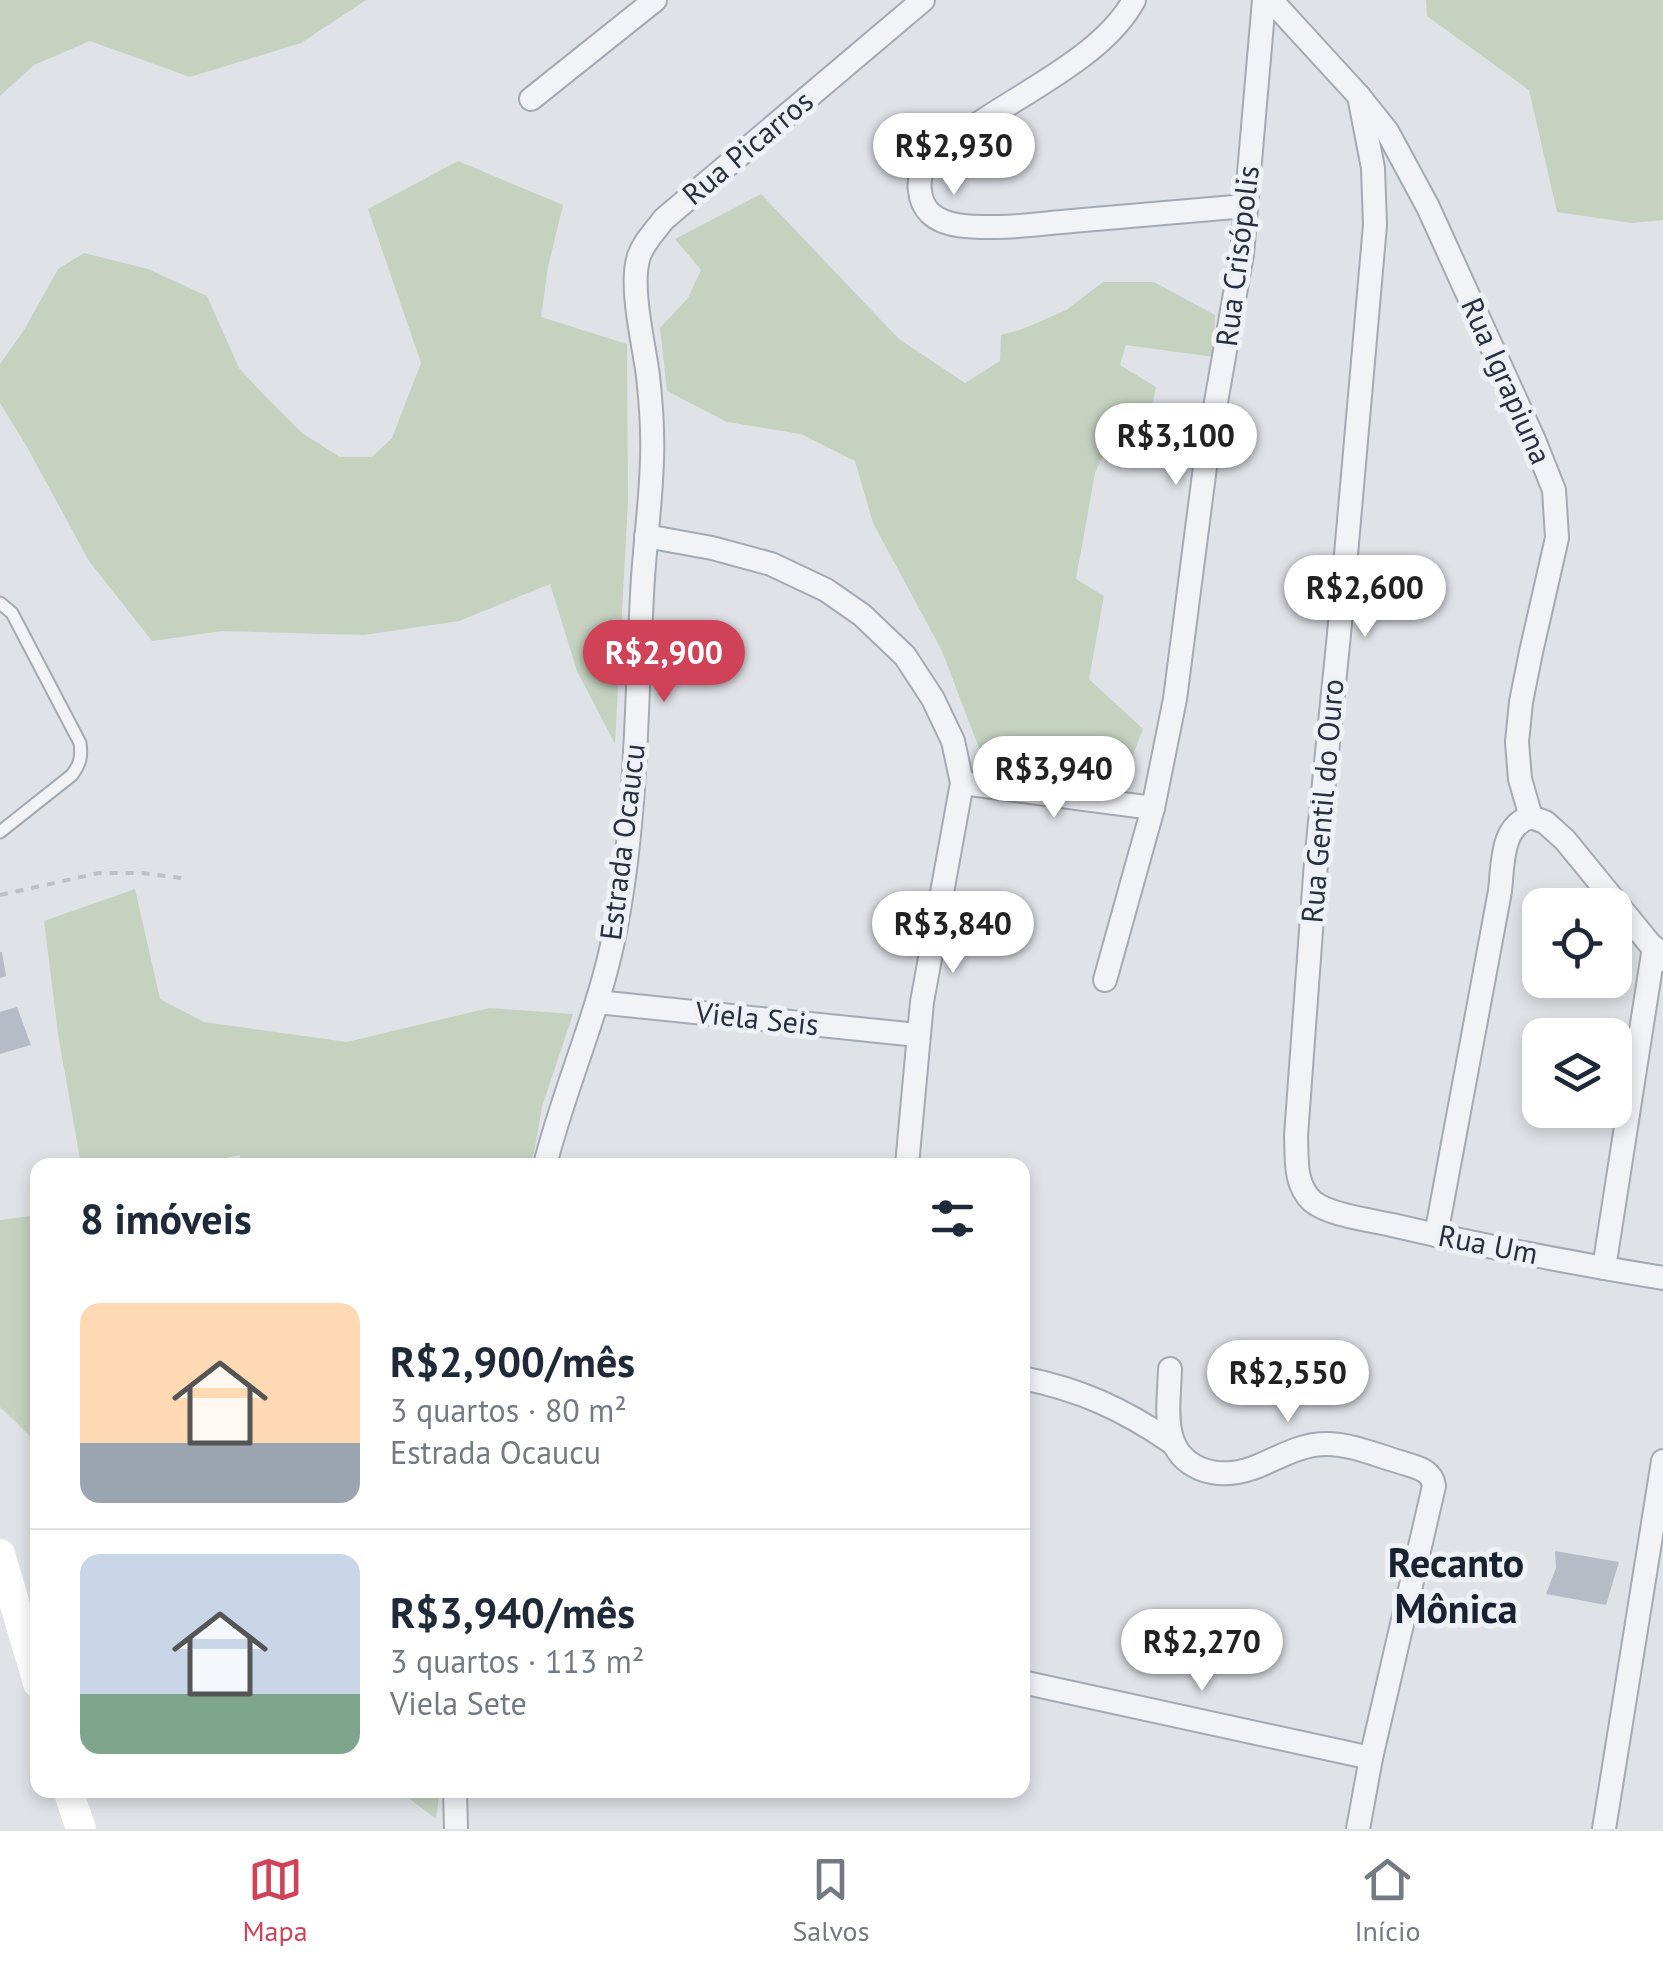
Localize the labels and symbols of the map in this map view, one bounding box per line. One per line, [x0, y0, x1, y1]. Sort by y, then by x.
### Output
street label: Rua Picarros [674, 81, 820, 213]
pin: R$2,930 [862, 113, 1046, 198]
street label: Rua Crisópolis [1206, 163, 1267, 348]
street label: Rua Igrapiuna [1453, 291, 1561, 470]
pin: R$3,100 [1084, 403, 1268, 488]
pin: R$2,600 [1273, 555, 1457, 640]
pin: R$2,900 [572, 620, 756, 705]
street label: Rua Gentil do Ouro [1291, 677, 1352, 925]
pin: R$3,940 [962, 736, 1146, 821]
street label: Estrada Ocaucu [590, 741, 653, 942]
pin: R$3,840 [861, 891, 1045, 976]
street label: Viela Seis [693, 992, 821, 1043]
street label: Rua Um [1435, 1215, 1541, 1272]
pin: R$2,550 [1196, 1340, 1380, 1425]
district label: Recanto Mônica [1388, 1536, 1524, 1634]
pin: R$2,270 [1110, 1609, 1294, 1694]

